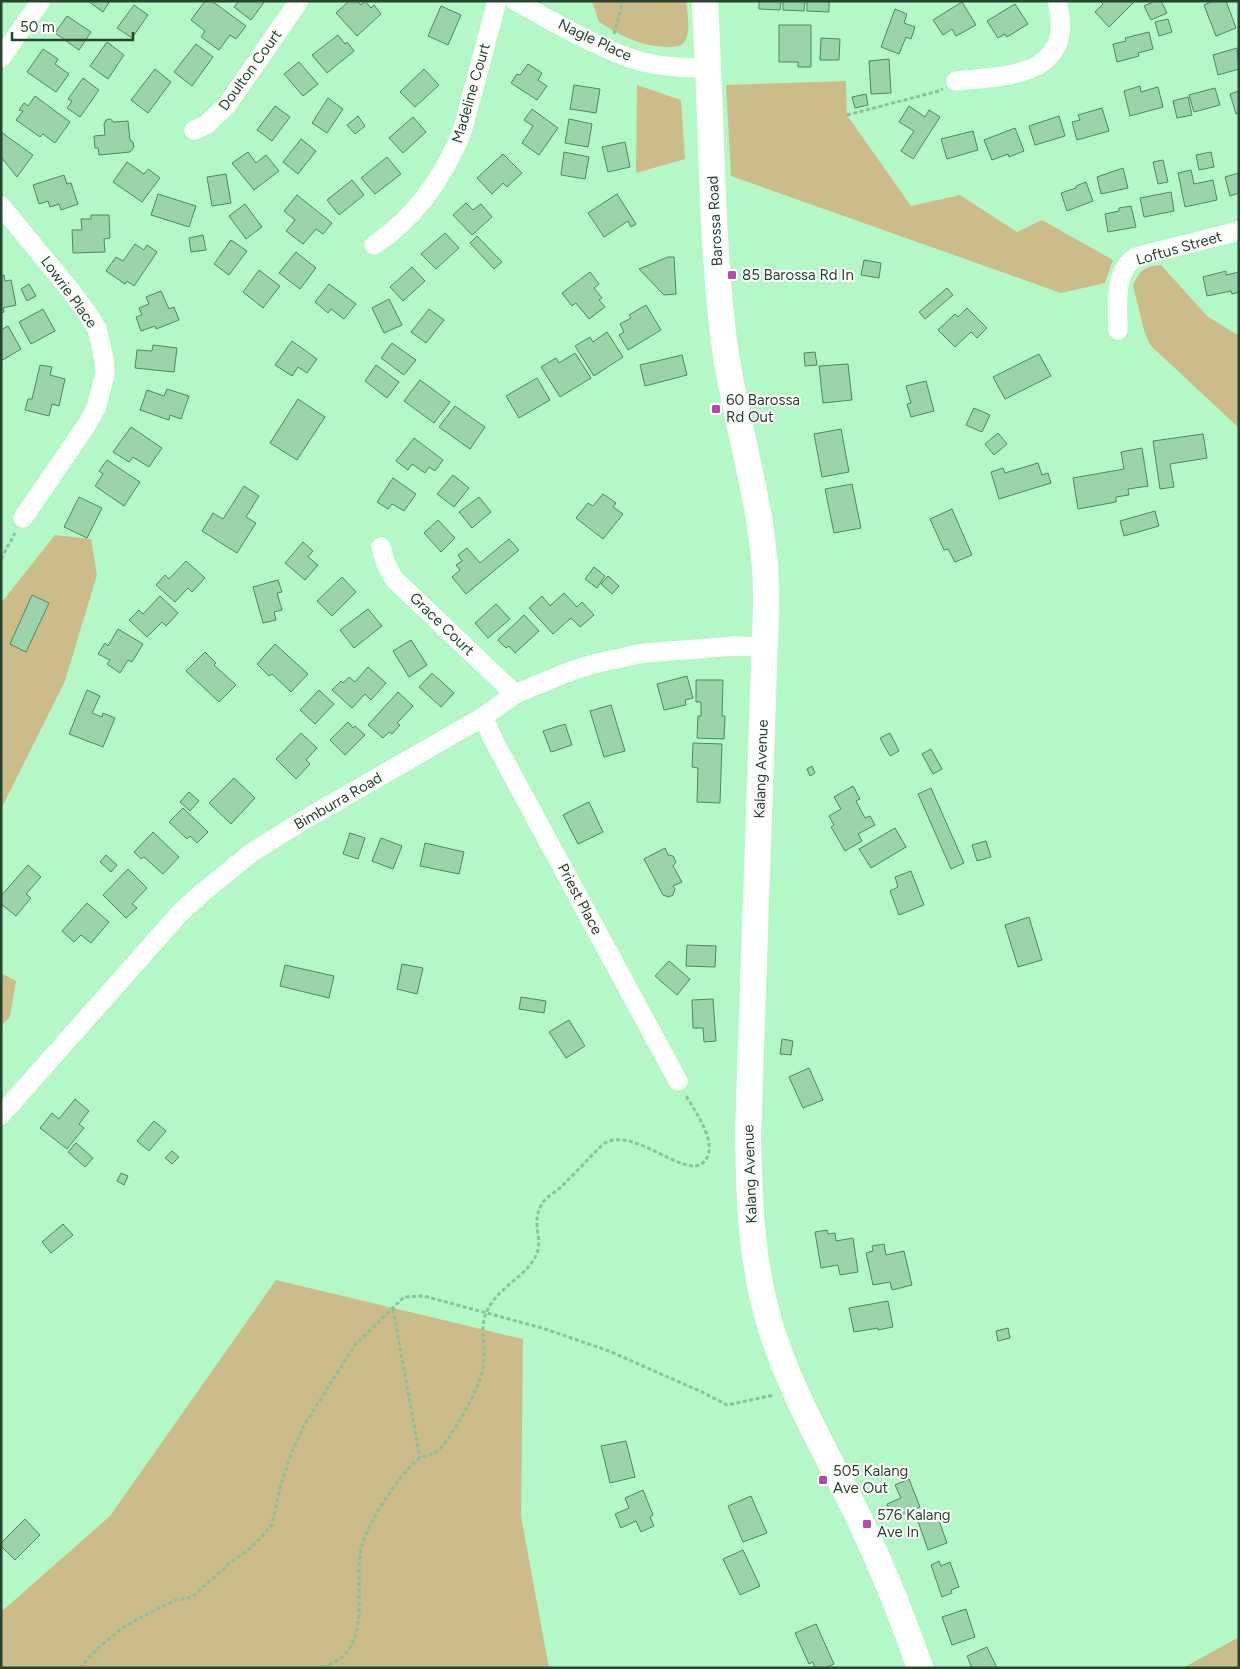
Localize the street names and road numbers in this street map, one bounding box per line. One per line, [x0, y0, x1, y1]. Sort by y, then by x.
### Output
street label: Nagle Place [555, 15, 635, 65]
street label: Doulton Court [215, 26, 286, 114]
street label: Madeline Court [448, 41, 494, 145]
street label: Barossa Road [704, 175, 726, 267]
street label: Loftus Street [1134, 227, 1224, 269]
street label: Lowrie Place [37, 253, 101, 331]
street label: Grace Court [406, 589, 478, 659]
street label: Kalang Avenue [750, 719, 772, 819]
street label: Bimburra Road [291, 769, 385, 833]
street label: Priest Place [554, 860, 606, 938]
street label: Kalang Avenue [739, 1124, 761, 1224]

